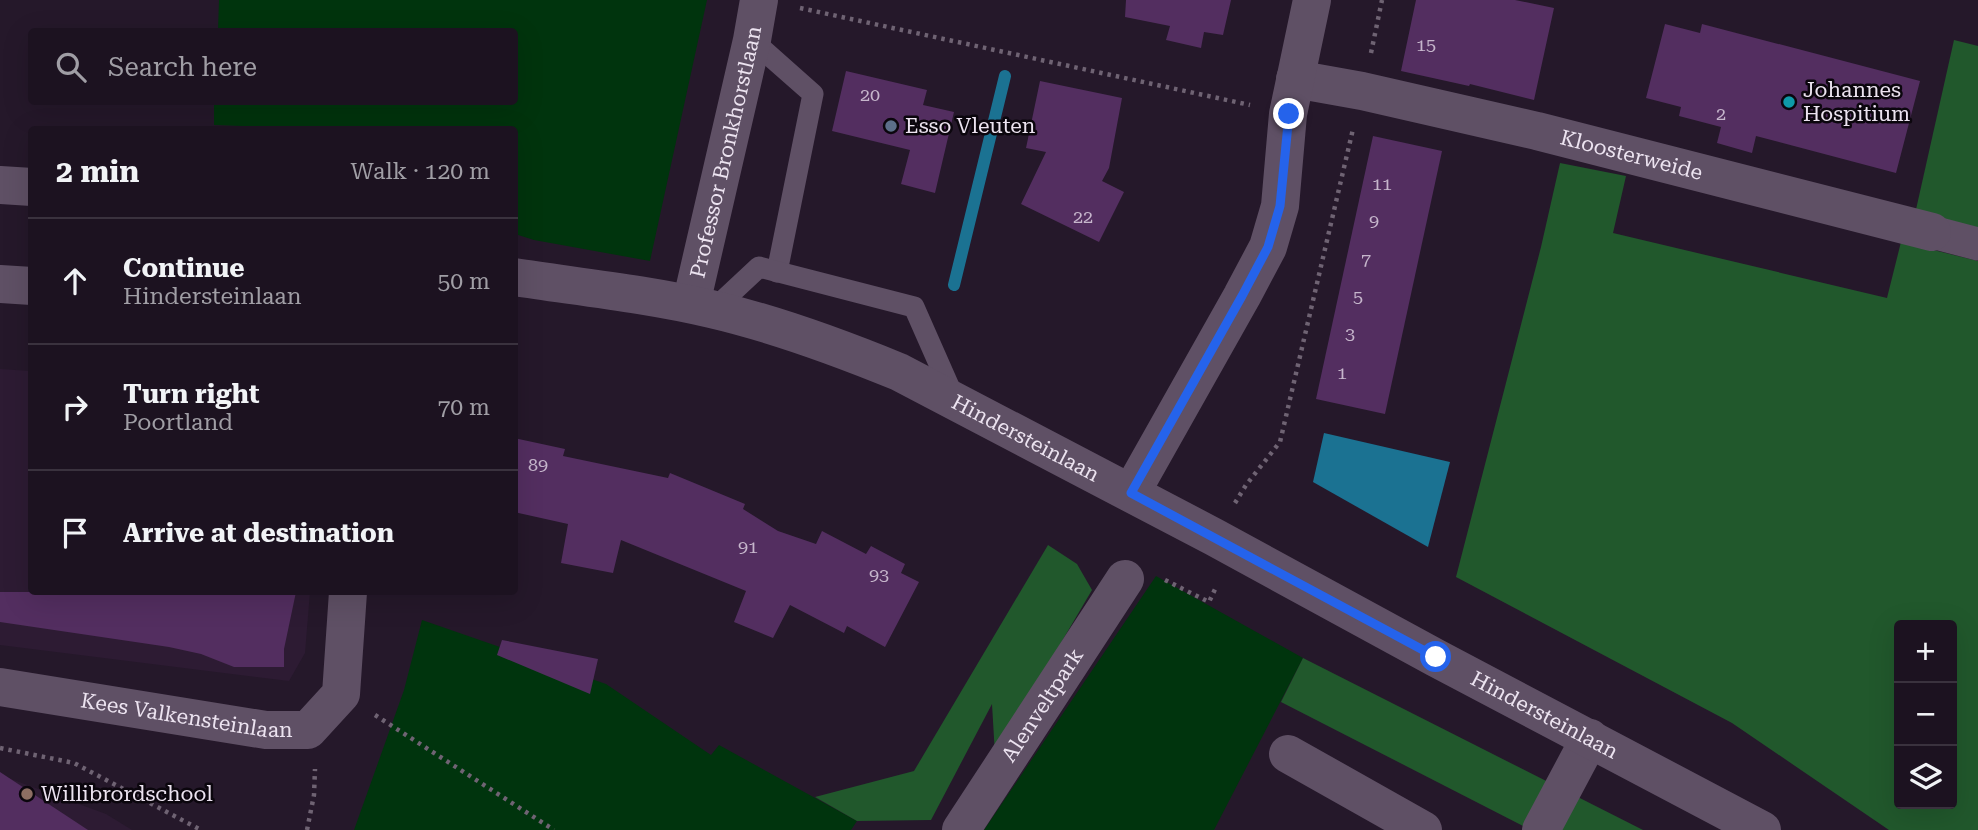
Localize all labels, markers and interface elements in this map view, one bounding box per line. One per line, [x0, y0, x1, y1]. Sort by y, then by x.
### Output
street label: Professor Bronkhorstlaan [685, 24, 766, 280]
search box [28, 28, 518, 105]
house number: 15 [1416, 34, 1436, 55]
icon: search [52, 48, 90, 86]
text: Search here [108, 52, 257, 82]
place label: Johannes Hospitium [1803, 78, 1910, 126]
house number: 20 [860, 84, 880, 105]
marker: Johannes Hospitium [1781, 94, 1797, 110]
route end [1273, 98, 1304, 129]
house number: 2 [1716, 103, 1726, 124]
place label: Esso Vleuten [905, 114, 1036, 138]
marker: Esso Vleuten [883, 118, 899, 134]
street label: Kloosterweide [1558, 125, 1705, 185]
text: 2 min [56, 154, 139, 189]
text: Walk · 120 m [351, 158, 490, 185]
house number: 11 [1372, 173, 1392, 194]
house number: 22 [1073, 206, 1093, 227]
house number: 9 [1369, 210, 1379, 231]
house number: 7 [1361, 249, 1371, 270]
text: Continue [123, 253, 245, 283]
icon: ahead [56, 262, 94, 300]
text: 50 m [437, 268, 490, 295]
text: Hindersteinlaan [123, 283, 302, 310]
house number: 5 [1353, 286, 1363, 307]
house number: 3 [1345, 323, 1355, 344]
house number: 1 [1337, 362, 1347, 383]
text: Turn right [123, 379, 259, 409]
icon: right [56, 388, 94, 426]
street label: Hindersteinlaan [948, 390, 1104, 487]
text: 70 m [437, 394, 490, 421]
text: Poortland [123, 409, 233, 436]
house number: 89 [528, 454, 548, 475]
icon: arrive [56, 514, 94, 552]
text: Arrive at destination [123, 518, 394, 548]
house number: 91 [738, 536, 758, 557]
house number: 93 [869, 564, 889, 585]
map controls [1894, 620, 1957, 809]
button: + [1894, 620, 1957, 683]
route start [1420, 641, 1451, 672]
street label: Alenveltpark [997, 644, 1088, 767]
street label: Hindersteinlaan [1467, 666, 1622, 764]
button: − [1894, 683, 1957, 746]
street label: Kees Valkensteinlaan [79, 688, 293, 742]
button: layers [1894, 746, 1957, 809]
place label: Willibrordschool [41, 782, 213, 806]
marker: Willibrordschool [19, 786, 35, 802]

